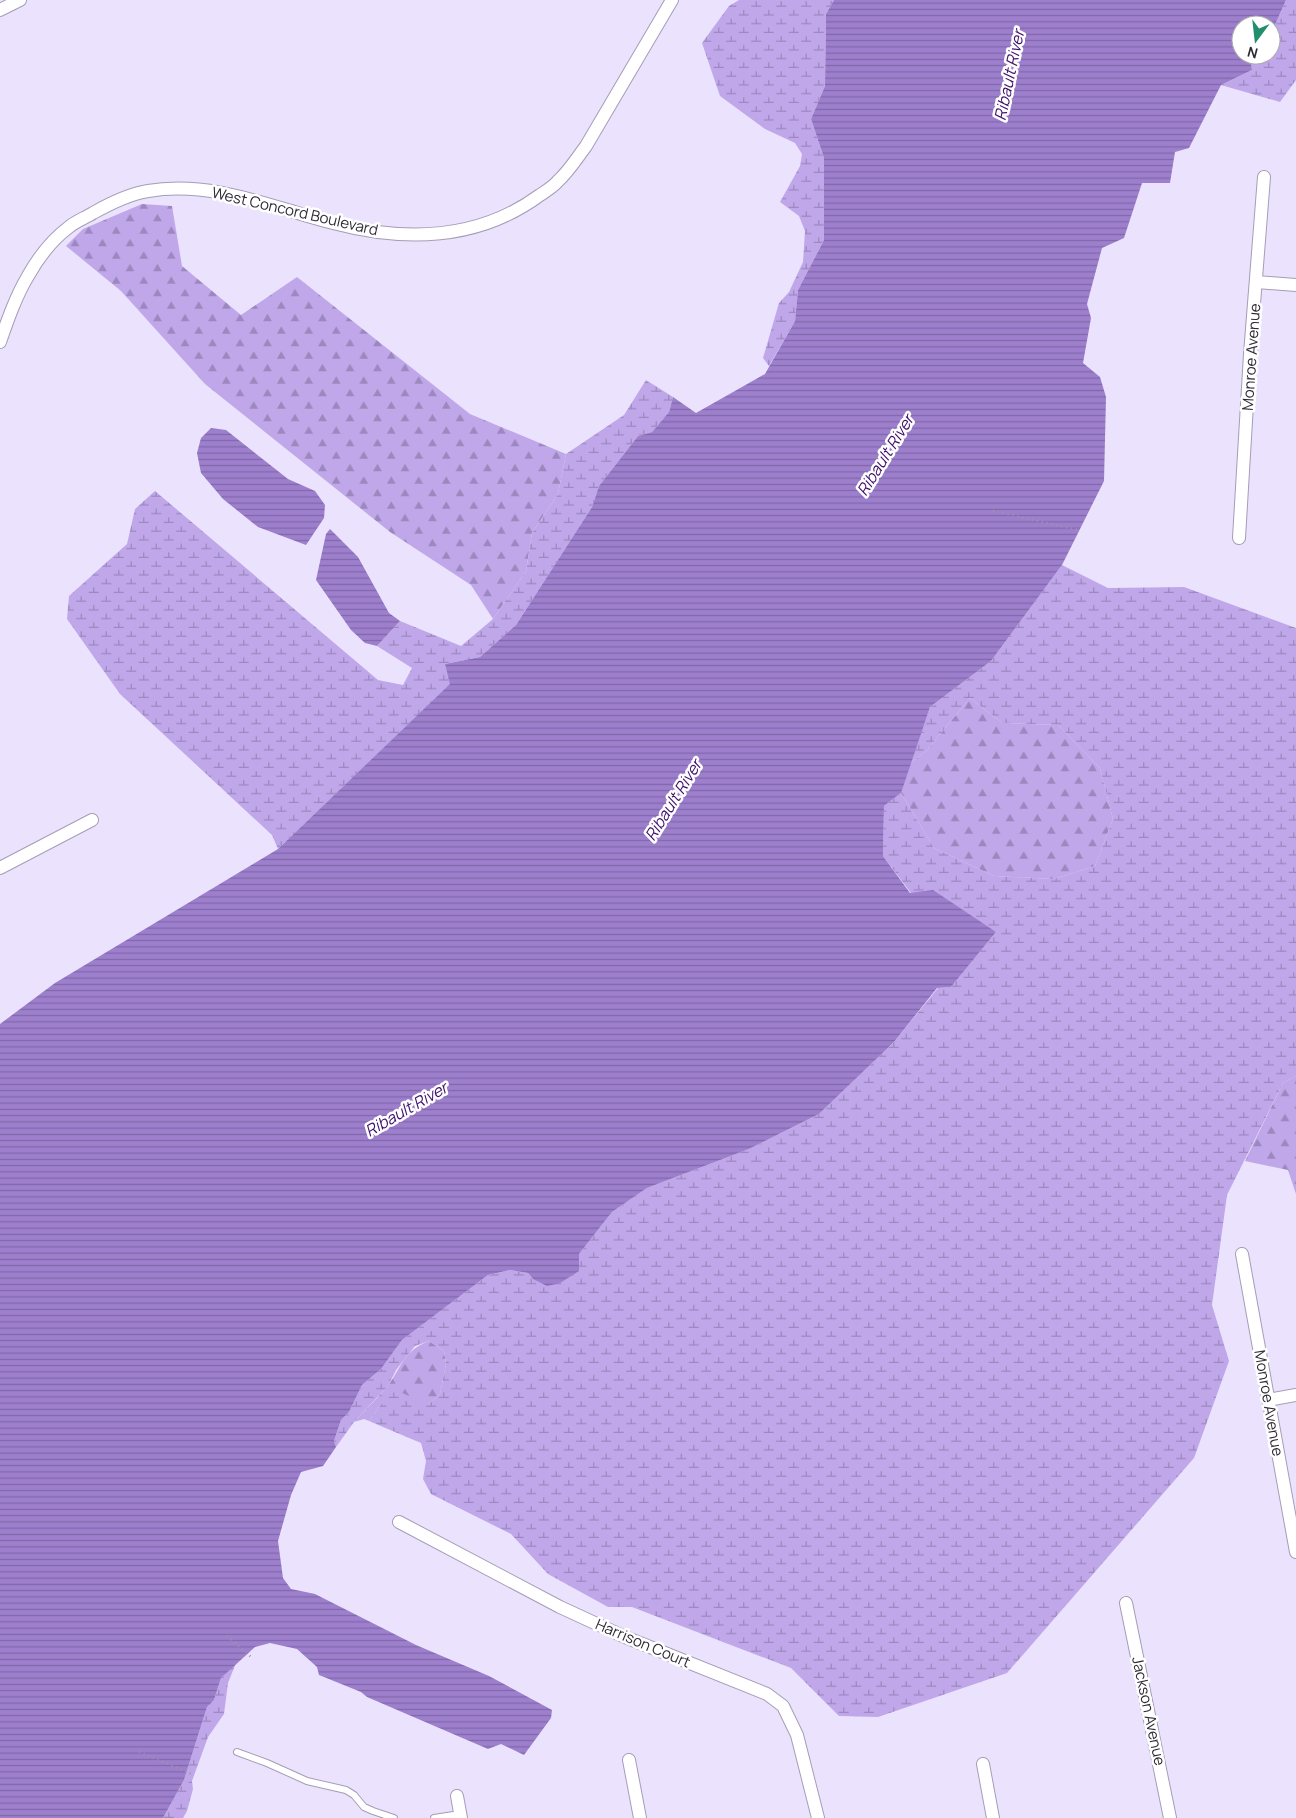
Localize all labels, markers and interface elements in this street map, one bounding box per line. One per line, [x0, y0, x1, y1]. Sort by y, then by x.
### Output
north arrow [1231, 15, 1281, 65]
water label: Ribault River [989, 26, 1030, 122]
text: N [1245, 43, 1260, 64]
street label: West Concord Boulevard [210, 182, 380, 240]
street label: Monroe Avenue [1237, 302, 1265, 411]
water label: Ribault River [851, 408, 920, 500]
water label: Ribault River [639, 753, 708, 845]
water label: Ribault River [361, 1075, 453, 1141]
street label: Monroe Avenue [1249, 1348, 1289, 1458]
street label: Harrison Court [592, 1614, 694, 1672]
street label: Jackson Avenue [1127, 1655, 1171, 1768]

